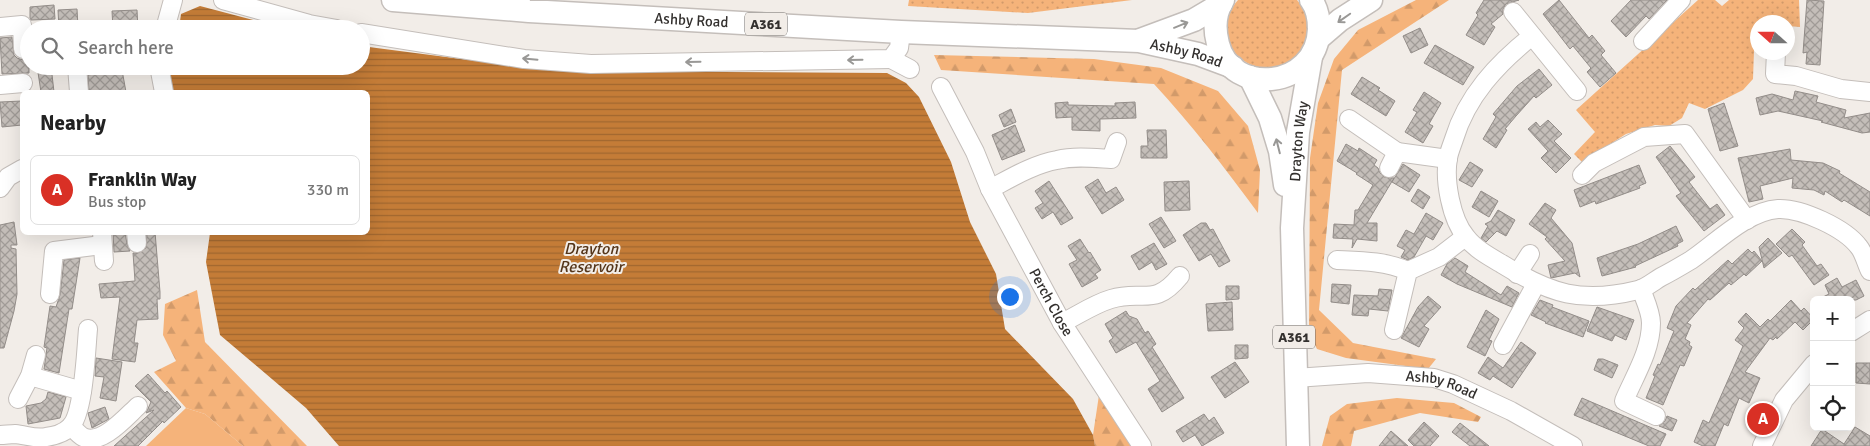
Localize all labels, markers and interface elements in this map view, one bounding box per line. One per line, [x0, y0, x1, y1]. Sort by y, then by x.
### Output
street label: Ashby Road [654, 9, 729, 31]
road number: A361 [745, 12, 787, 36]
one-way arrow [1337, 13, 1351, 23]
north arrow [1750, 15, 1795, 60]
search box [20, 20, 370, 75]
one-way arrow [1173, 20, 1188, 30]
icon: search [38, 34, 66, 62]
street label: Ashby Road [1148, 35, 1225, 71]
text: Search here [78, 36, 174, 60]
one-way arrow [523, 54, 539, 64]
one-way arrow [847, 55, 864, 65]
one-way arrow [685, 58, 701, 67]
street label: Drayton Way [1286, 100, 1312, 182]
text: Nearby [40, 110, 106, 136]
one-way arrow [1273, 138, 1282, 154]
text: Franklin Way [88, 168, 196, 192]
text: A [52, 180, 62, 200]
text: 330 m [307, 180, 349, 200]
text: Bus stop [88, 192, 146, 212]
water label: Drayton Reservoir [559, 239, 625, 277]
street label: Perch Close [1025, 265, 1077, 340]
your location [997, 284, 1023, 310]
map controls [1810, 296, 1855, 431]
button: + [1810, 296, 1855, 341]
road number: A361 [1273, 326, 1315, 348]
button: − [1810, 341, 1855, 386]
street label: Ashby Road [1405, 367, 1480, 403]
button: locate [1810, 386, 1855, 431]
pin: A [1747, 400, 1779, 438]

